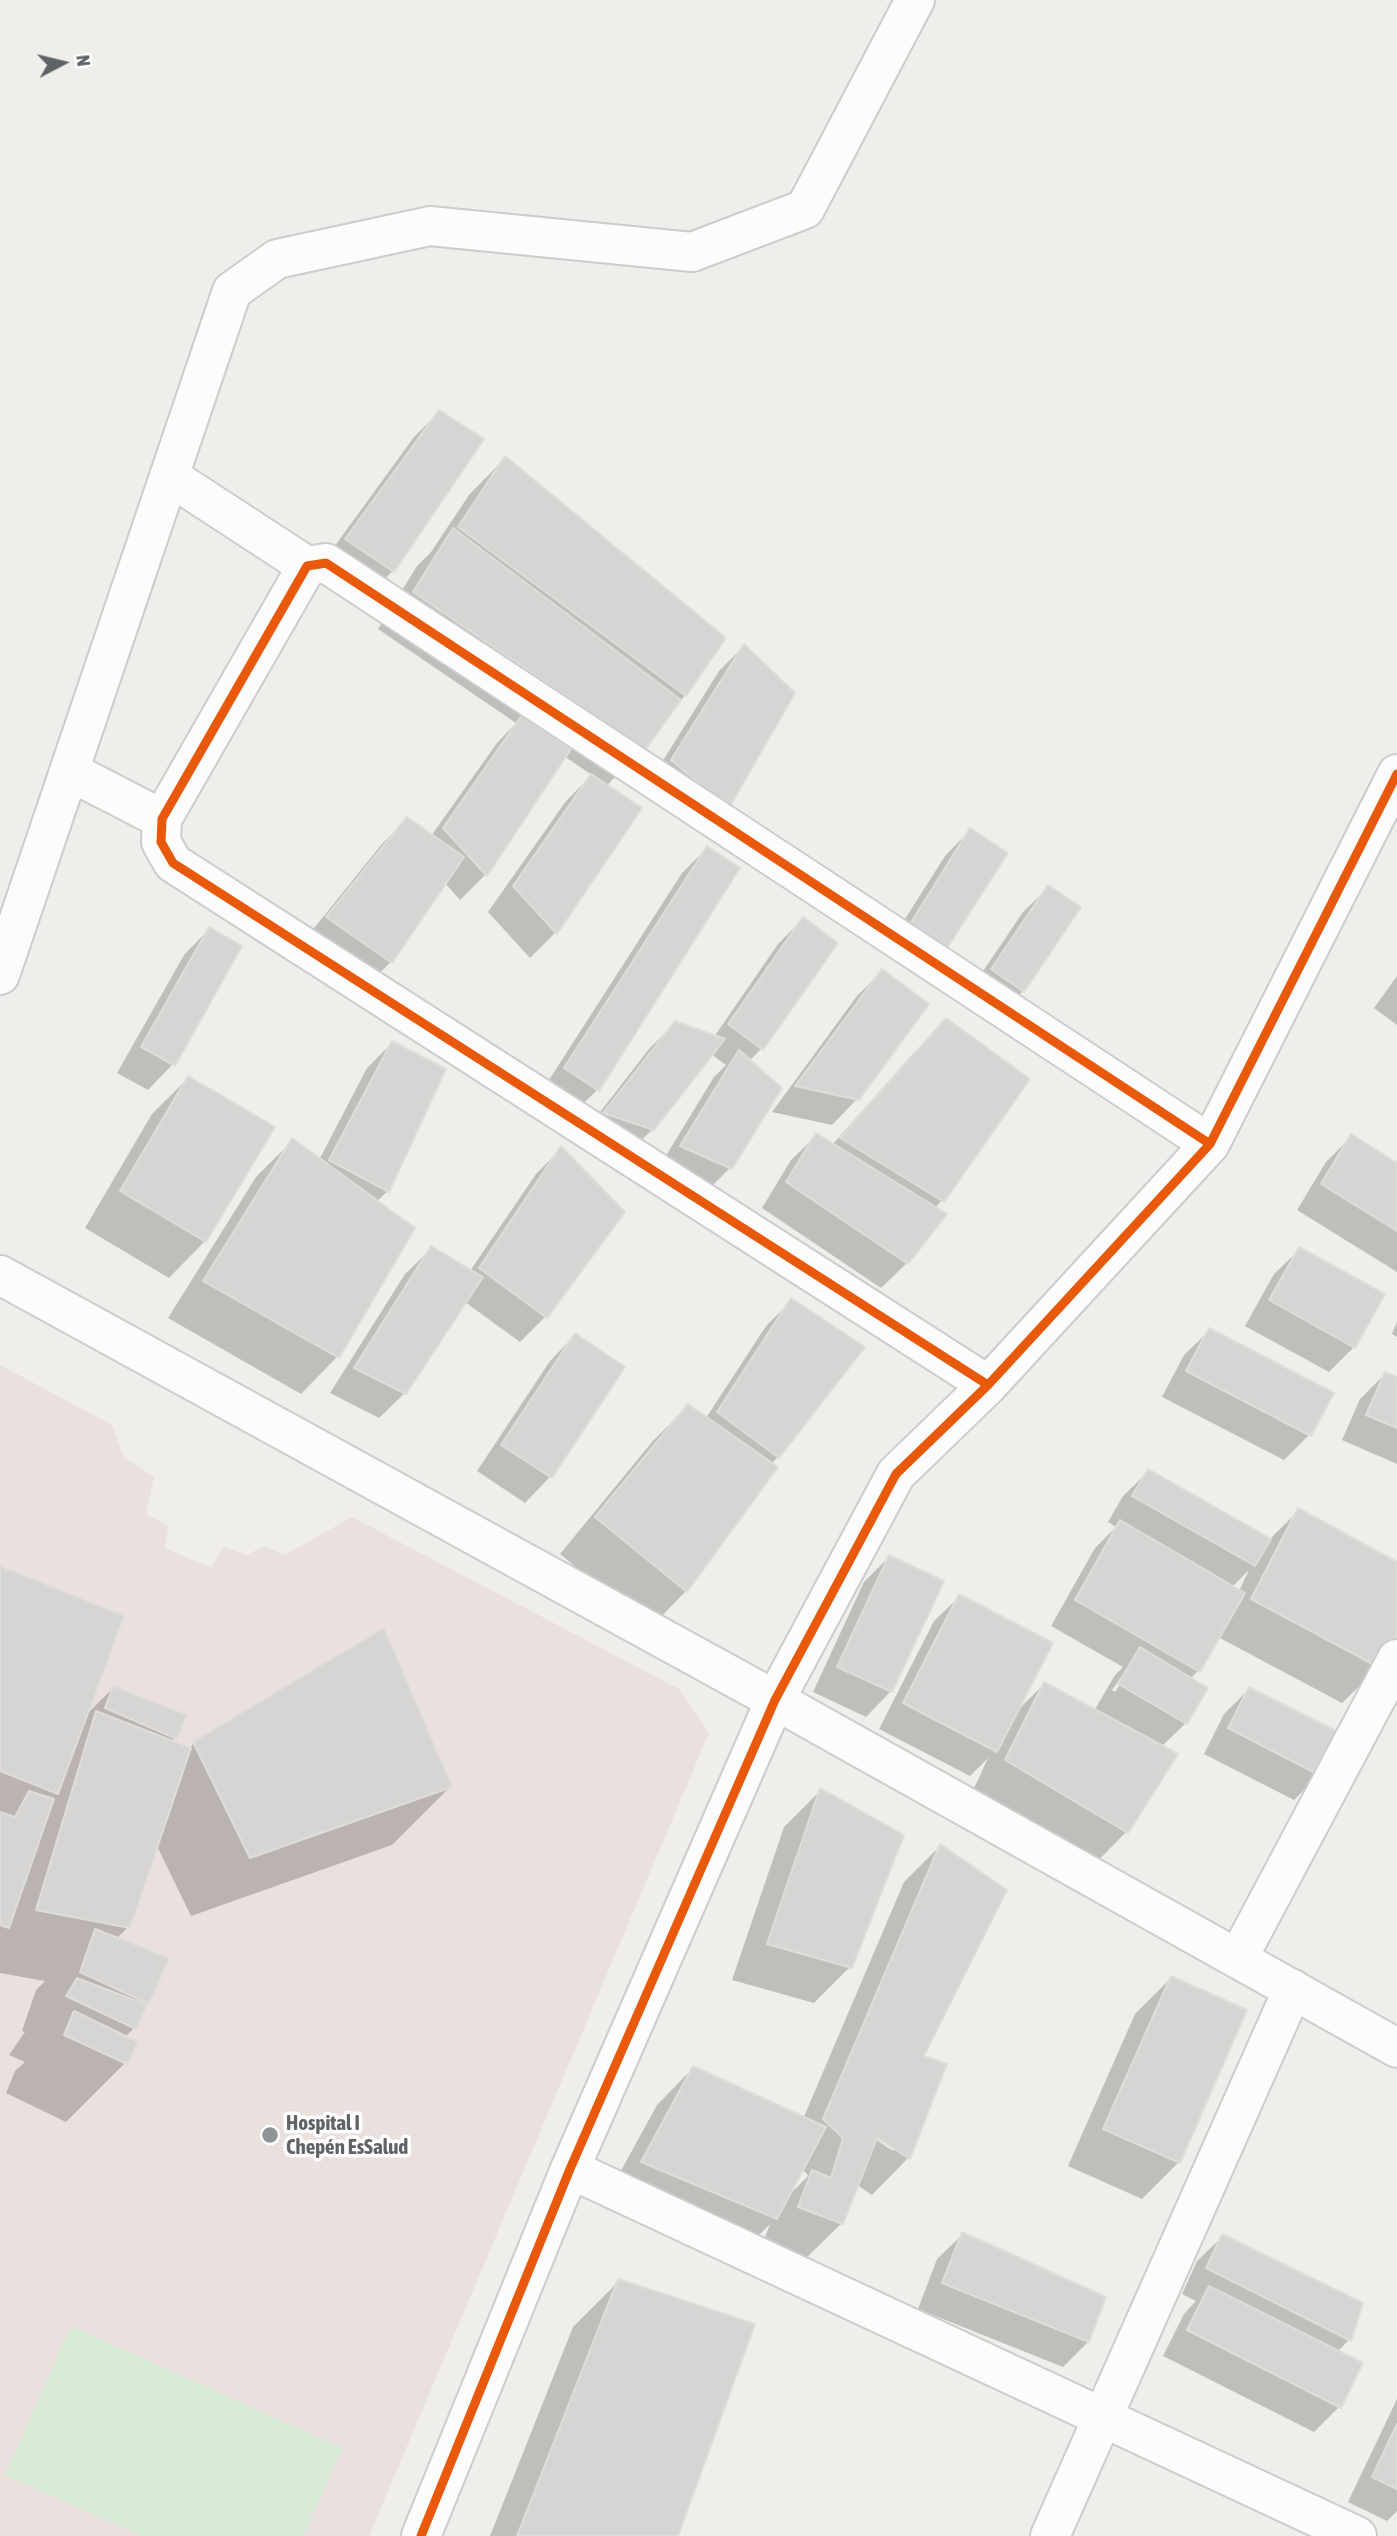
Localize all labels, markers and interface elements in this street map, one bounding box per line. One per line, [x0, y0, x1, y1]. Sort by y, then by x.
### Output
north arrow [28, 28, 98, 98]
text: N [72, 54, 95, 67]
place label: Hospital I Chepén EsSalud [286, 2110, 408, 2160]
marker: Hospital I Chepén EsSalud [260, 2125, 280, 2145]

